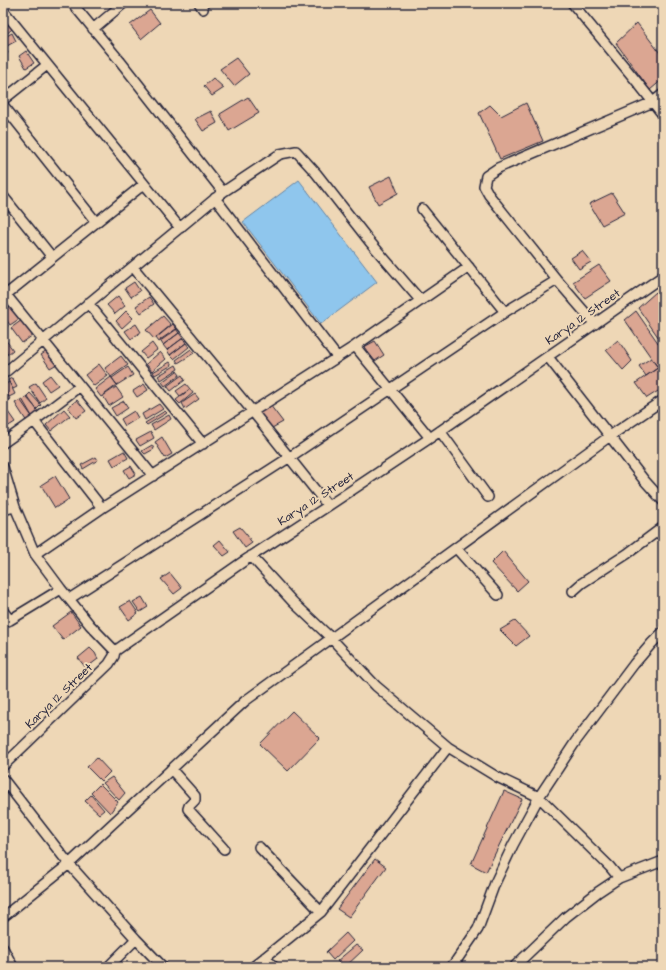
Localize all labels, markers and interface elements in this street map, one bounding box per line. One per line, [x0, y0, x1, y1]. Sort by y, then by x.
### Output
street label: Karya 12 Street [542, 285, 624, 350]
street label: Karya 12 Street [275, 468, 358, 531]
street label: Karya 12 Street [22, 659, 97, 733]

